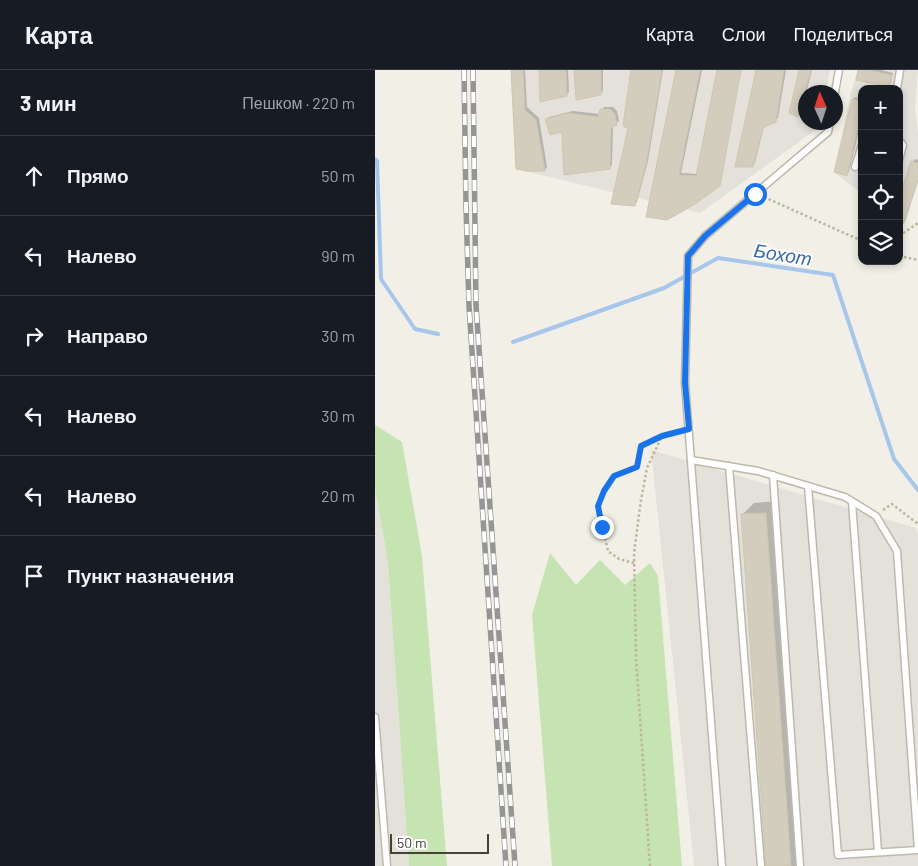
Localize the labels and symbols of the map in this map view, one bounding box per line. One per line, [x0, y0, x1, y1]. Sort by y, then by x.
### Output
north arrow [798, 85, 843, 130]
route start [744, 183, 767, 206]
water label: Бохот [752, 238, 814, 270]
route end [591, 516, 614, 539]
scale bar [390, 831, 489, 854]

